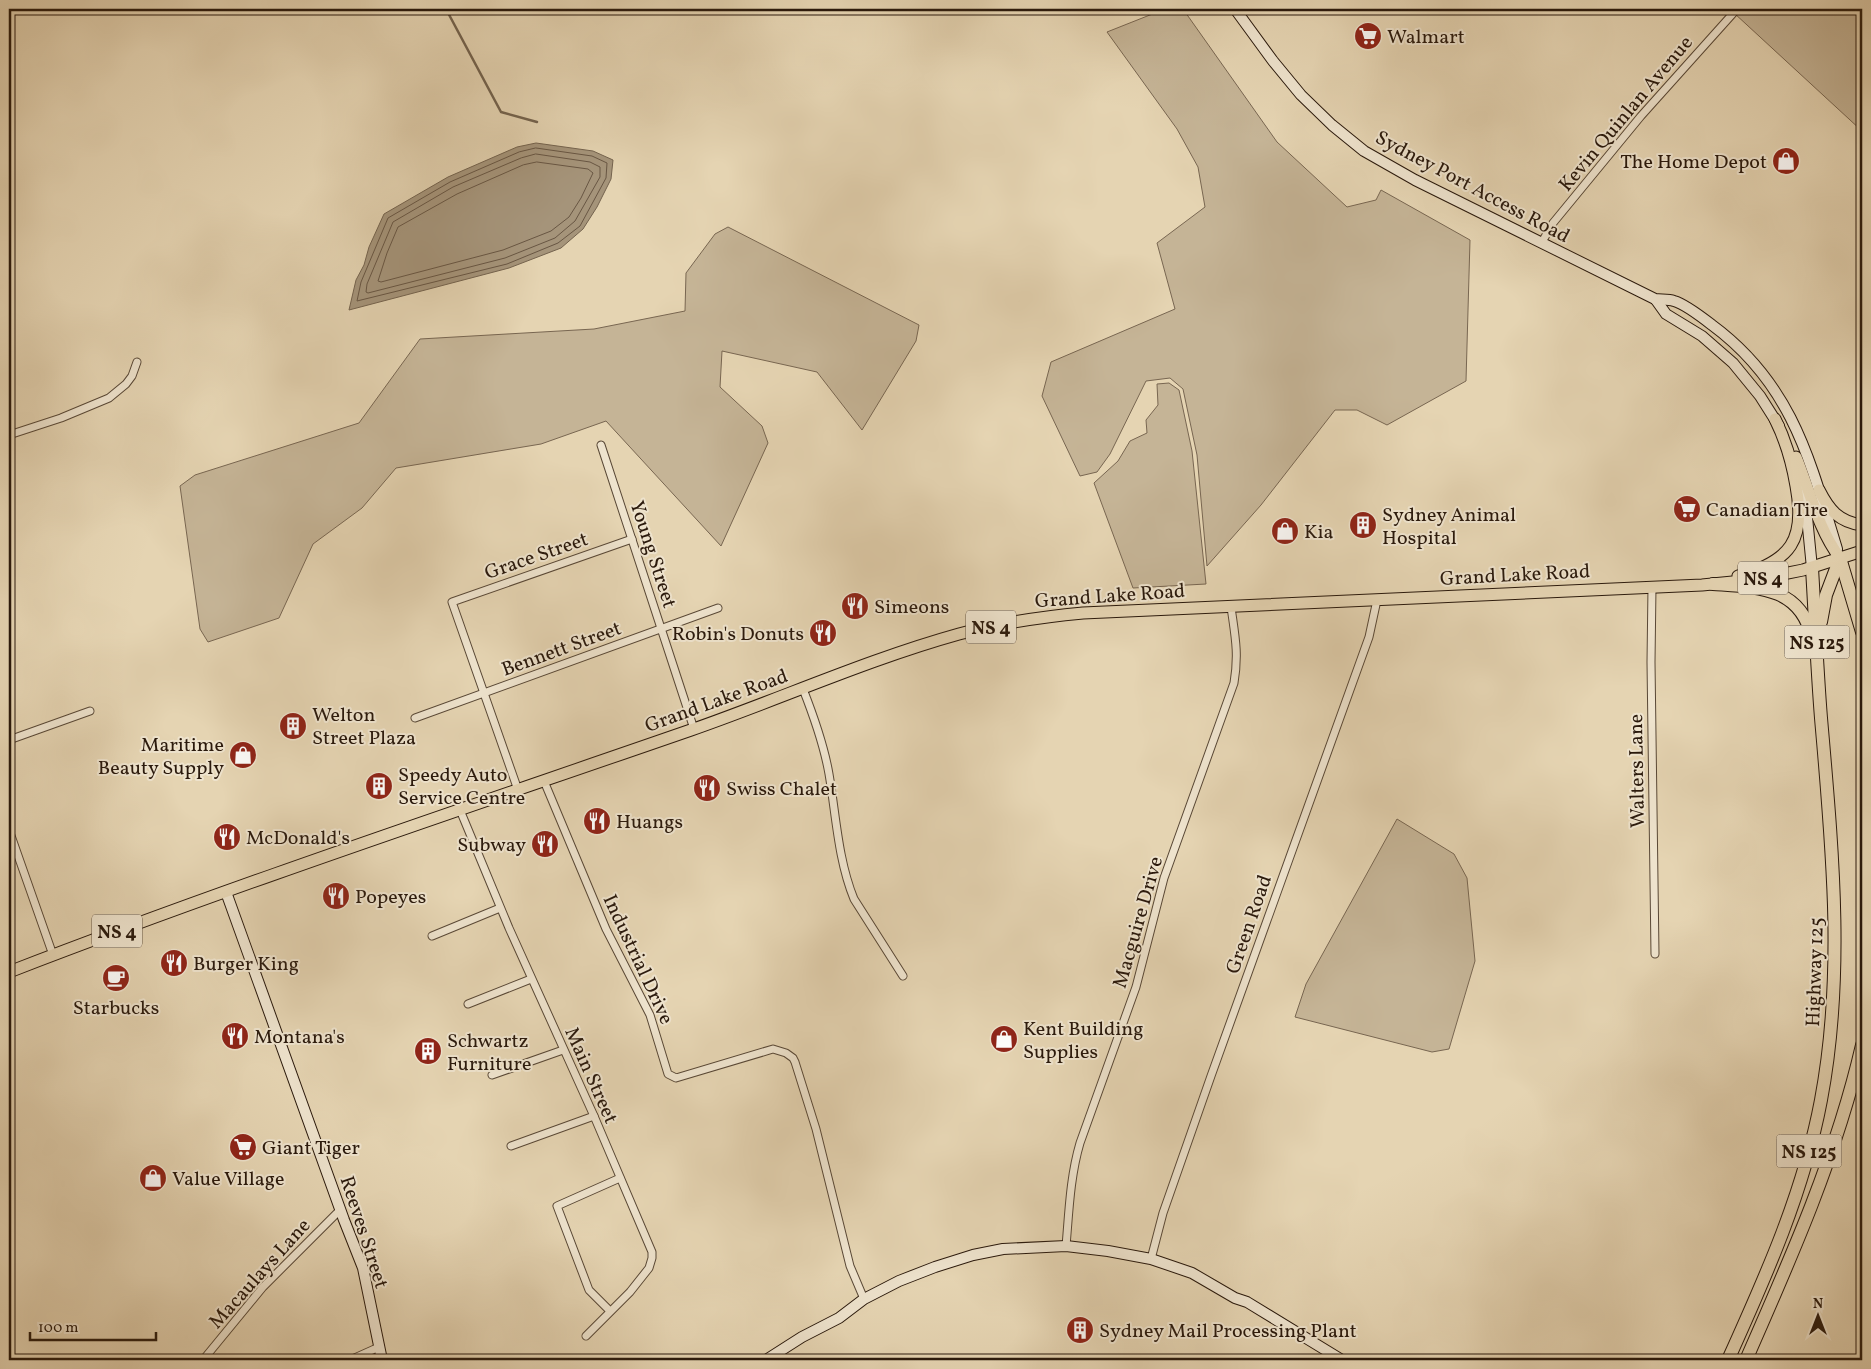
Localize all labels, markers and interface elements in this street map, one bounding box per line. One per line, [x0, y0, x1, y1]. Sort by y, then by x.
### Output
supermarket icon: Walmart [1353, 21, 1383, 51]
place label: Walmart [1387, 24, 1465, 52]
street label: Kevin Quinlan Avenue [1553, 30, 1700, 198]
street label: Sydney Port Access Road [1370, 124, 1574, 251]
shop icon: The Home Depot [1771, 146, 1801, 176]
place label: The Home Depot [1620, 149, 1767, 177]
supermarket icon: Canadian Tire [1672, 494, 1702, 524]
street label: Young Street [622, 497, 683, 612]
place label: Canadian Tire [1706, 497, 1828, 525]
place label: Sydney Animal Hospital [1382, 502, 1516, 553]
building icon: Sydney Animal Hospital [1348, 510, 1378, 540]
shop icon: Kia [1270, 516, 1300, 546]
place label: Kia [1304, 519, 1334, 547]
street label: Grace Street [481, 526, 592, 588]
street label: Grand Lake Road [1439, 558, 1591, 594]
road number: NS 4 [1738, 562, 1788, 594]
street label: Grand Lake Road [1034, 578, 1186, 616]
restaurant icon: Simeons [840, 591, 870, 621]
place label: Simeons [874, 594, 949, 622]
road number: NS 4 [966, 610, 1016, 644]
street label: Bennett Street [498, 615, 625, 685]
restaurant icon: Robin's Donuts [808, 618, 838, 648]
place label: Robin's Donuts [672, 621, 804, 649]
road number: NS 125 [1784, 626, 1850, 659]
street label: Grand Lake Road [641, 663, 792, 741]
place label: Welton Street Plaza [312, 702, 416, 753]
building icon: Welton Street Plaza [278, 711, 308, 741]
street label: Walters Lane [1623, 714, 1653, 828]
place label: Maritime Beauty Supply [98, 732, 224, 783]
shop icon: Maritime Beauty Supply [228, 740, 258, 770]
place label: Speedy Auto Service Centre [398, 762, 525, 813]
building icon: Speedy Auto Service Centre [364, 771, 394, 801]
restaurant icon: Swiss Chalet [692, 773, 722, 803]
place label: Swiss Chalet [726, 776, 837, 804]
restaurant icon: Huangs [582, 806, 612, 836]
place label: Huangs [616, 809, 683, 837]
restaurant icon: McDonald's [212, 822, 242, 852]
place label: McDonald's [246, 825, 350, 853]
restaurant icon: Subway [530, 829, 560, 859]
place label: Subway [457, 832, 526, 860]
street label: Macguire Drive [1107, 853, 1171, 992]
street label: Green Road [1220, 871, 1280, 978]
restaurant icon: Popeyes [321, 881, 351, 911]
place label: Popeyes [355, 884, 426, 912]
street label: Industrial Drive [595, 890, 680, 1029]
road number: NS 4 [92, 914, 142, 948]
street label: Highway 125 [1800, 917, 1832, 1027]
restaurant icon: Burger King [159, 948, 189, 978]
place label: Burger King [193, 951, 299, 979]
cafe icon: Starbucks [101, 963, 131, 993]
place label: Starbucks [73, 995, 159, 1023]
place label: Kent Building Supplies [1023, 1016, 1143, 1067]
restaurant icon: Montana's [220, 1021, 250, 1051]
street label: Main Street [556, 1023, 624, 1129]
place label: Montana's [254, 1024, 345, 1052]
shop icon: Kent Building Supplies [989, 1024, 1019, 1054]
place label: Schwartz Furniture [447, 1028, 531, 1079]
building icon: Schwartz Furniture [413, 1036, 443, 1066]
supermarket icon: Giant Tiger [228, 1132, 258, 1162]
road number: NS 125 [1776, 1134, 1842, 1168]
place label: Giant Tiger [262, 1135, 360, 1163]
shop icon: Value Village [138, 1163, 168, 1193]
place label: Value Village [172, 1166, 284, 1194]
street label: Reeves Street [332, 1173, 394, 1293]
street label: Macaulays Lane [203, 1213, 318, 1336]
north arrow [1794, 1292, 1844, 1342]
text: N [1813, 1295, 1823, 1314]
scale bar [30, 1309, 156, 1341]
building icon: Sydney Mail Processing Plant [1065, 1315, 1095, 1345]
text: 100 m [38, 1318, 78, 1339]
place label: Sydney Mail Processing Plant [1099, 1318, 1357, 1346]

